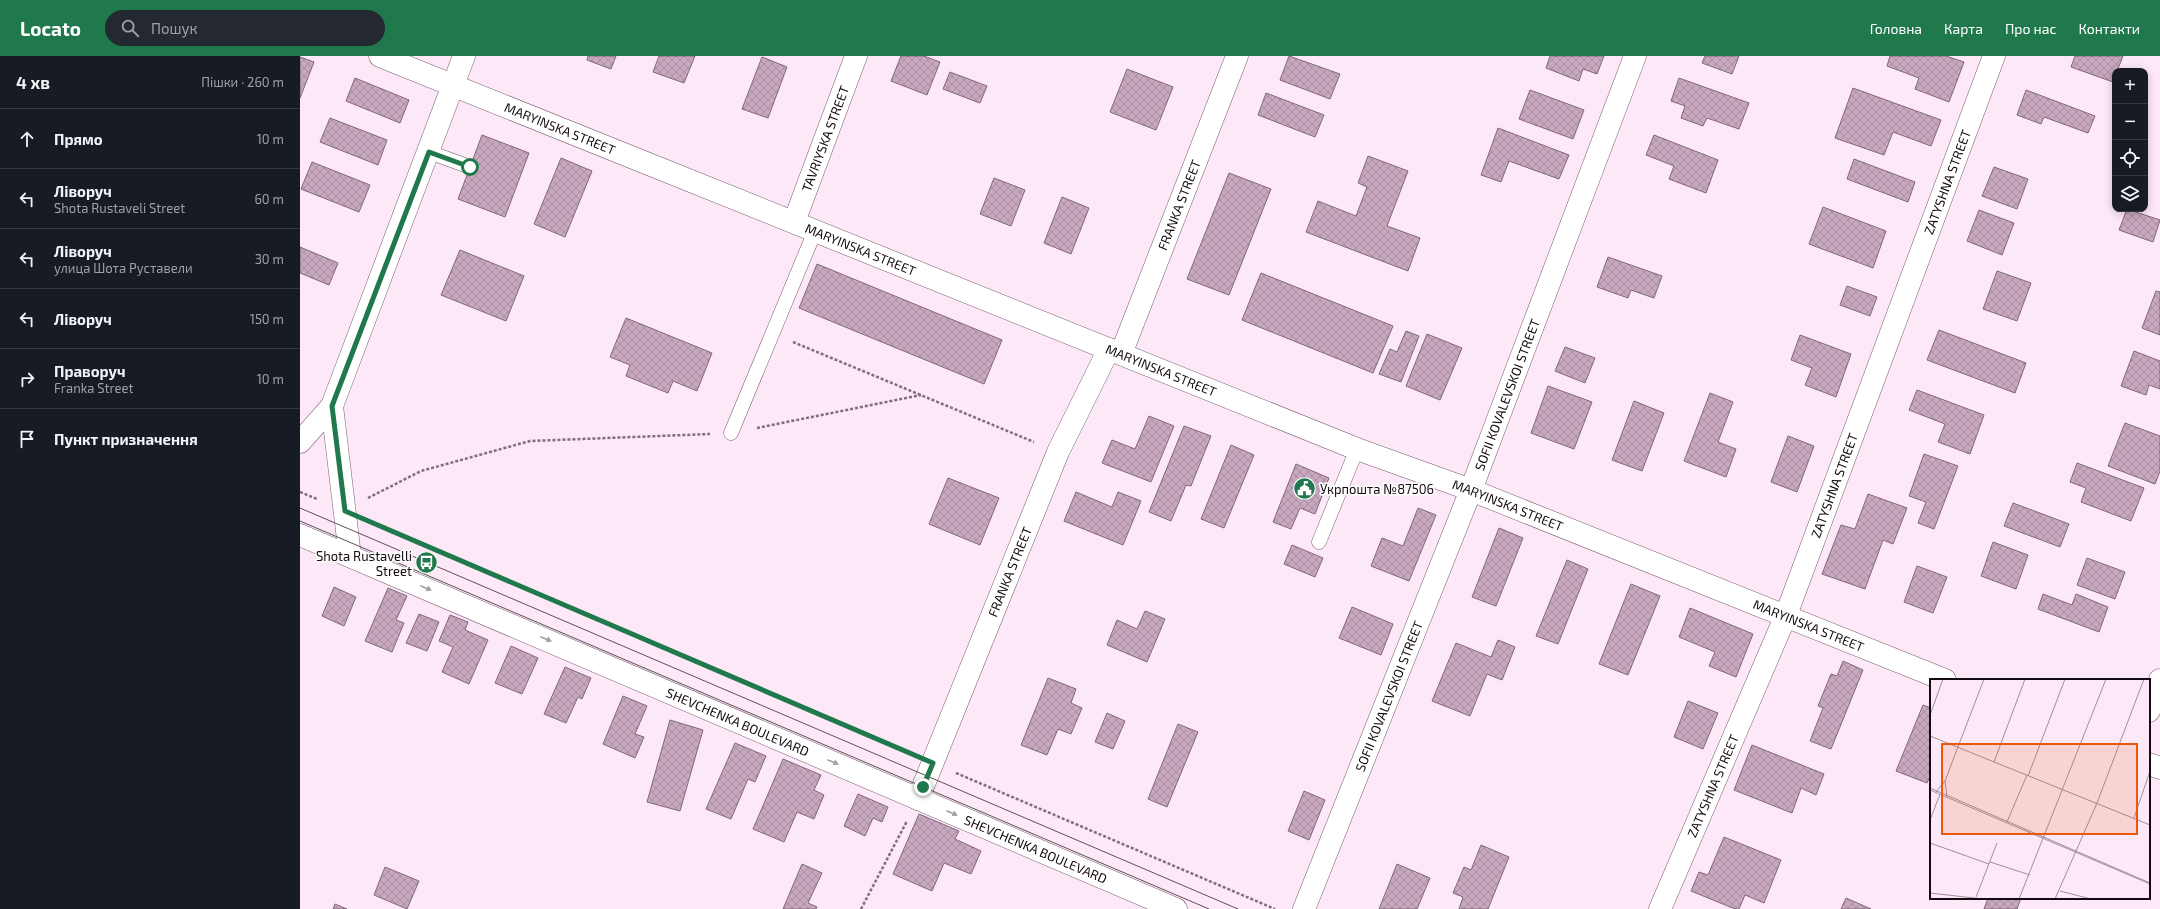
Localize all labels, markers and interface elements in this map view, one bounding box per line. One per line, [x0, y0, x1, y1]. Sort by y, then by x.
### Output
search box [105, 10, 385, 46]
text: Locato [20, 17, 81, 40]
icon: search [119, 17, 141, 39]
text: Пошук [151, 19, 198, 37]
text: Головна [1870, 20, 1922, 37]
text: Карта [1944, 20, 1983, 37]
text: Про нас [2005, 20, 2056, 37]
text: Контакти [2078, 20, 2140, 37]
map controls [2112, 68, 2148, 212]
button: + [2112, 68, 2148, 104]
text: 4 хв [16, 72, 50, 92]
text: Пішки · 260 m [201, 74, 284, 90]
street label: TAVRIYSKA STREET [798, 83, 852, 194]
street label: MARYINSKA STREET [502, 99, 618, 158]
button: − [2112, 104, 2148, 140]
street label: ZATYSHNA STREET [1920, 127, 1974, 236]
icon: ahead [16, 128, 38, 150]
text: Прямо [54, 130, 103, 148]
text: 10 m [257, 131, 284, 147]
button: locate [2112, 140, 2148, 176]
street label: FRANKA STREET [1154, 157, 1204, 252]
route start [461, 158, 479, 176]
button: layers [2112, 176, 2148, 212]
text: Ліворуч [54, 182, 112, 200]
icon: left [16, 188, 38, 210]
text: 60 m [254, 191, 284, 207]
text: Shota Rustaveli Street [54, 200, 185, 216]
street label: MARYINSKA STREET [803, 220, 919, 279]
text: Ліворуч [54, 242, 112, 260]
icon: left [16, 248, 38, 270]
text: 30 m [255, 251, 284, 267]
text: улица Шота Руставели [54, 260, 193, 276]
icon: left [16, 308, 38, 330]
text: Ліворуч [54, 310, 112, 328]
text: 150 m [250, 311, 284, 327]
street label: SOFII KOVALEVSKOI STREET [1471, 316, 1543, 473]
street label: MARYINSKA STREET [1103, 341, 1219, 400]
text: Праворуч [54, 362, 125, 380]
icon: right [16, 368, 38, 390]
text: 10 m [257, 371, 284, 387]
text: Franka Street [54, 380, 133, 396]
icon: arrive [16, 428, 38, 450]
text: Пункт призначення [54, 430, 198, 448]
street label: ZATYSHNA STREET [1807, 431, 1861, 540]
public building icon: Укрпошта №87506 [1292, 476, 1318, 502]
street label: MARYINSKA STREET [1450, 476, 1566, 534]
place label: Укрпошта №87506 [1320, 481, 1434, 497]
street label: FRANKA STREET [984, 524, 1035, 619]
place label: Shota Rustavelli Street [316, 548, 412, 579]
bus stop icon: Shota Rustavelli Street [414, 550, 440, 576]
one-way arrow [421, 585, 432, 591]
street label: MARYINSKA STREET [1751, 596, 1867, 655]
street label: SOFII KOVALEVSKOI STREET [1352, 618, 1426, 774]
one-way arrow [540, 637, 552, 643]
inset map [1930, 679, 2150, 899]
street label: SHEVCHENKA BOULEVARD [664, 684, 812, 759]
street label: ZATYSHNA STREET [1684, 732, 1742, 840]
one-way arrow [827, 759, 838, 765]
route end [914, 778, 932, 796]
one-way arrow [947, 811, 959, 817]
street label: SHEVCHENKA BOULEVARD [962, 812, 1110, 887]

